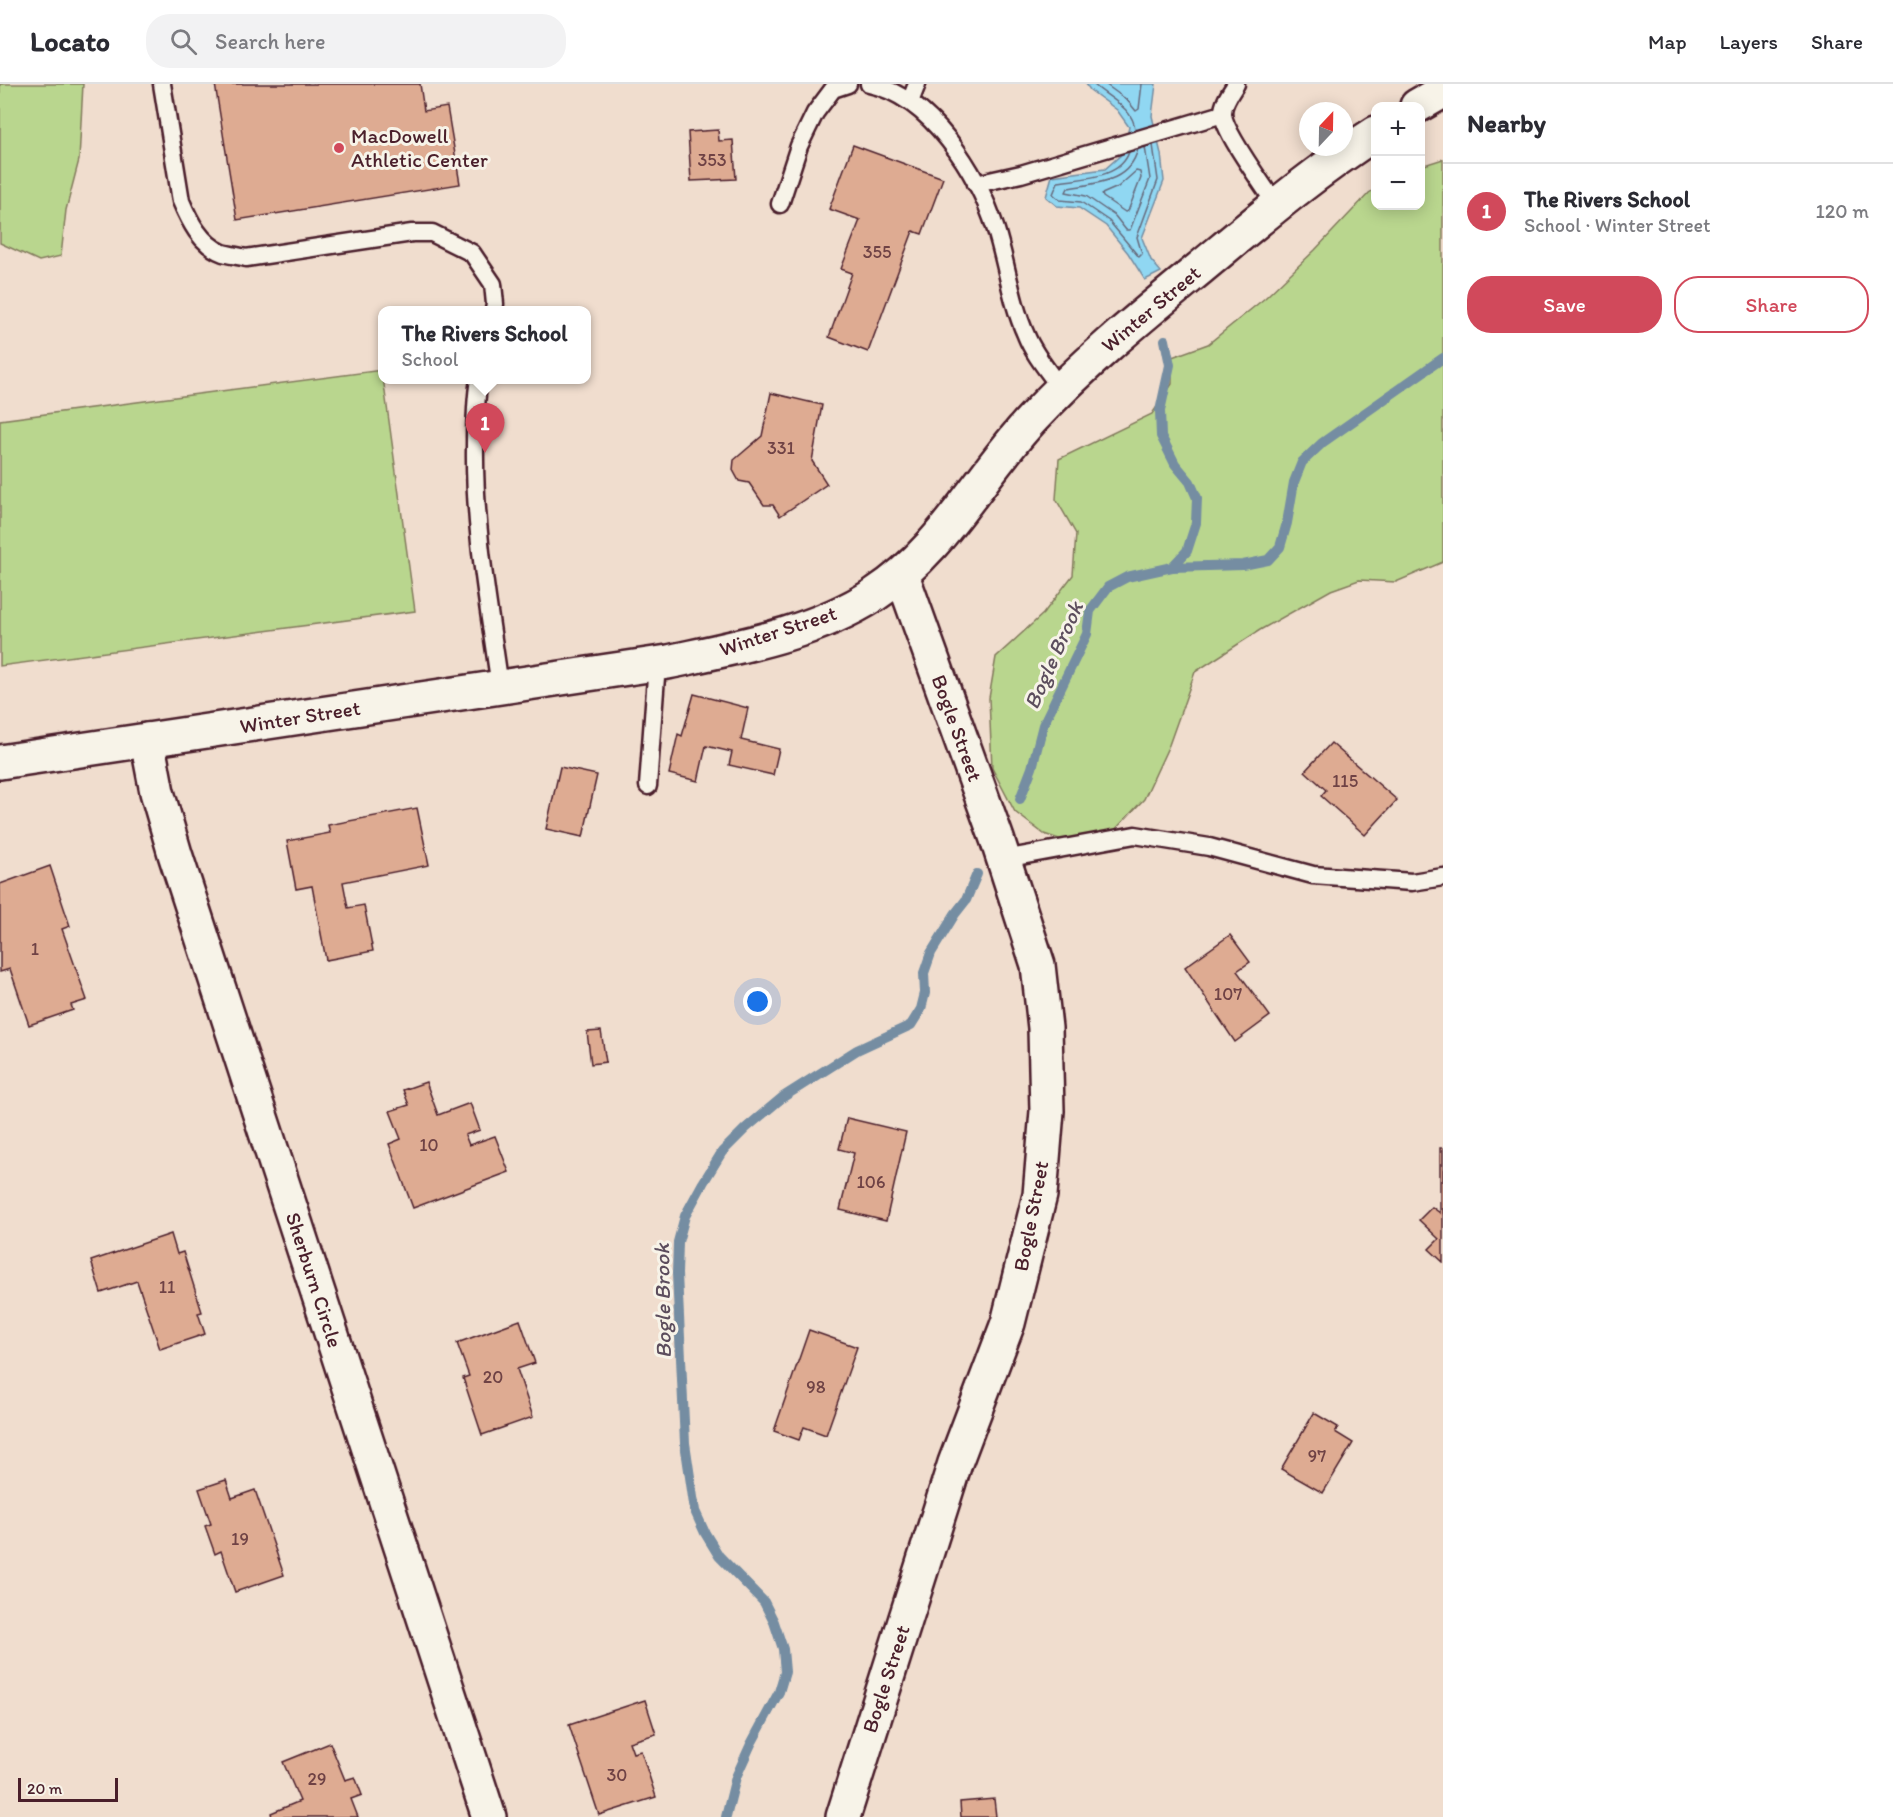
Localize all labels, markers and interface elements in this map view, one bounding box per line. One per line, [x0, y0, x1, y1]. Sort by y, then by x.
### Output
search box [146, 14, 566, 68]
text: Locato [30, 24, 110, 58]
icon: search [167, 25, 200, 58]
text: Search here [215, 28, 325, 55]
text: Map [1648, 29, 1687, 54]
text: Layers [1720, 29, 1778, 54]
text: Share [1811, 29, 1863, 54]
north arrow [1299, 102, 1353, 156]
map controls [1371, 102, 1425, 210]
button: + [1371, 102, 1425, 156]
text: Nearby [1467, 107, 1546, 139]
place label: MacDowell Athletic Center [351, 123, 488, 172]
marker: MacDowell Athletic Center [332, 141, 346, 155]
house number: 353 [697, 149, 727, 171]
button: − [1371, 156, 1425, 210]
text: The Rivers School [1524, 186, 1690, 213]
text: 1 [1482, 199, 1491, 223]
text: 120 m [1816, 199, 1869, 223]
text: School · Winter Street [1524, 213, 1711, 237]
house number: 355 [863, 241, 891, 263]
street label: Winter Street [1096, 260, 1205, 357]
button: Save [1467, 276, 1662, 333]
button: Share [1674, 276, 1869, 333]
popup [378, 306, 591, 384]
text: The Rivers School [402, 320, 567, 347]
text: School [402, 347, 458, 371]
pin: 1 [466, 404, 504, 453]
house number: 331 [767, 437, 795, 459]
water label: Bogle Brook [1018, 596, 1090, 713]
street label: Winter Street [716, 600, 840, 661]
street label: Bogle Street [927, 671, 988, 785]
street label: Winter Street [238, 695, 362, 738]
house number: 115 [1332, 770, 1358, 792]
house number: 1 [31, 938, 39, 960]
house number: 107 [1214, 983, 1242, 1005]
your location [743, 987, 772, 1016]
house number: 10 [419, 1134, 439, 1156]
street label: Bogle Street [1008, 1159, 1053, 1273]
house number: 106 [857, 1171, 885, 1193]
street label: Sherburn Circle [281, 1209, 348, 1351]
water label: Bogle Brook [648, 1242, 677, 1359]
house number: 11 [159, 1276, 175, 1298]
house number: 20 [483, 1366, 503, 1388]
house number: 98 [806, 1376, 826, 1398]
house number: 97 [1308, 1445, 1326, 1467]
house number: 19 [231, 1528, 249, 1550]
street label: Bogle Street [856, 1622, 915, 1736]
house number: 30 [607, 1764, 627, 1786]
house number: 29 [308, 1768, 326, 1790]
scale bar [18, 1775, 118, 1802]
text: 20 m [27, 1779, 62, 1798]

